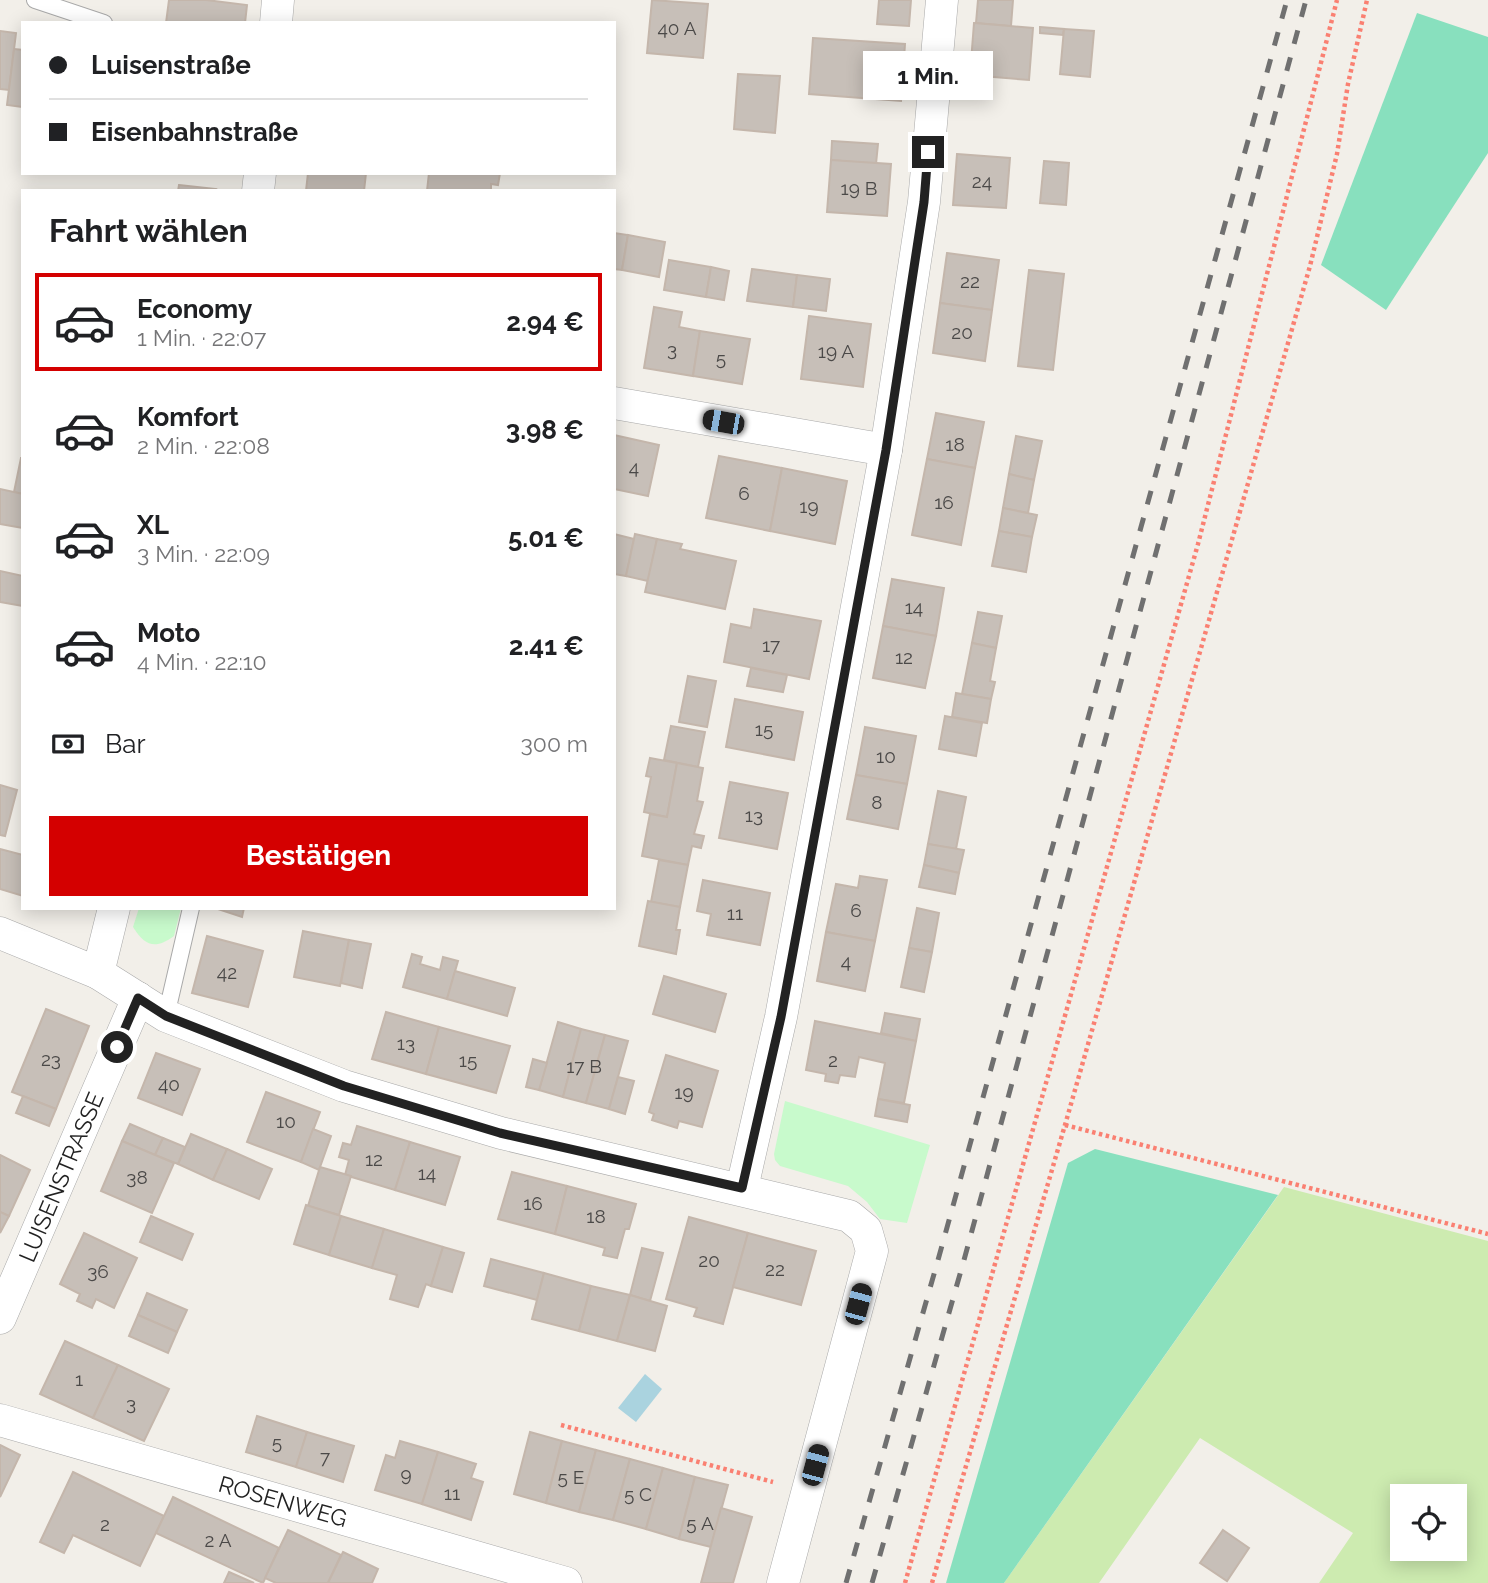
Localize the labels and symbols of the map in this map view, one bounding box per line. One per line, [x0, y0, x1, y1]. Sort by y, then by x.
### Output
house number: 40 A [657, 17, 697, 39]
callout: 1 Min. [863, 51, 993, 100]
route end [912, 136, 944, 168]
house number: 24 [972, 170, 992, 192]
house number: 19 B [841, 177, 877, 199]
house number: 22 [960, 270, 980, 292]
house number: 20 [951, 321, 973, 343]
house number: 3 [667, 338, 677, 360]
house number: 19 A [818, 340, 854, 362]
house number: 5 [716, 347, 726, 369]
car [701, 408, 746, 436]
house number: 18 [945, 433, 965, 455]
house number: 4 [629, 456, 639, 478]
house number: 6 [738, 482, 750, 504]
house number: 16 [934, 491, 954, 513]
house number: 19 [799, 495, 819, 517]
house number: 14 [905, 596, 923, 618]
house number: 17 [762, 634, 780, 656]
house number: 12 [895, 646, 913, 668]
house number: 15 [755, 718, 773, 740]
house number: 10 [876, 745, 896, 767]
house number: 8 [871, 791, 883, 813]
house number: 13 [745, 804, 763, 826]
house number: 6 [850, 899, 862, 921]
house number: 11 [727, 902, 743, 924]
house number: 4 [841, 950, 851, 972]
house number: 42 [217, 961, 237, 983]
route start [101, 1031, 133, 1063]
house number: 13 [397, 1032, 415, 1054]
house number: 23 [41, 1048, 61, 1070]
house number: 15 [459, 1049, 477, 1071]
house number: 2 [828, 1049, 838, 1071]
house number: 17 B [566, 1055, 602, 1077]
house number: 40 [158, 1073, 180, 1095]
house number: 19 [674, 1081, 694, 1103]
street label: LUISENSTRASSE [13, 1088, 109, 1266]
house number: 10 [276, 1110, 296, 1132]
house number: 12 [365, 1148, 383, 1170]
house number: 14 [418, 1162, 436, 1184]
house number: 38 [126, 1166, 148, 1188]
house number: 16 [523, 1192, 543, 1214]
house number: 18 [586, 1205, 606, 1227]
house number: 20 [698, 1249, 720, 1271]
house number: 22 [765, 1258, 785, 1280]
house number: 36 [87, 1260, 109, 1282]
car [843, 1281, 874, 1327]
house number: 1 [75, 1368, 83, 1390]
house number: 3 [126, 1392, 136, 1414]
house number: 5 [272, 1431, 282, 1453]
car [800, 1442, 831, 1488]
house number: 7 [320, 1446, 330, 1468]
house number: 9 [400, 1463, 412, 1485]
house number: 5 E [558, 1466, 584, 1488]
street label: ROSENWEG [216, 1470, 350, 1532]
house number: 11 [444, 1482, 460, 1504]
house number: 5 C [624, 1483, 652, 1505]
house number: 5 A [686, 1512, 714, 1534]
house number: 2 [100, 1513, 110, 1535]
house number: 2 A [205, 1529, 232, 1551]

